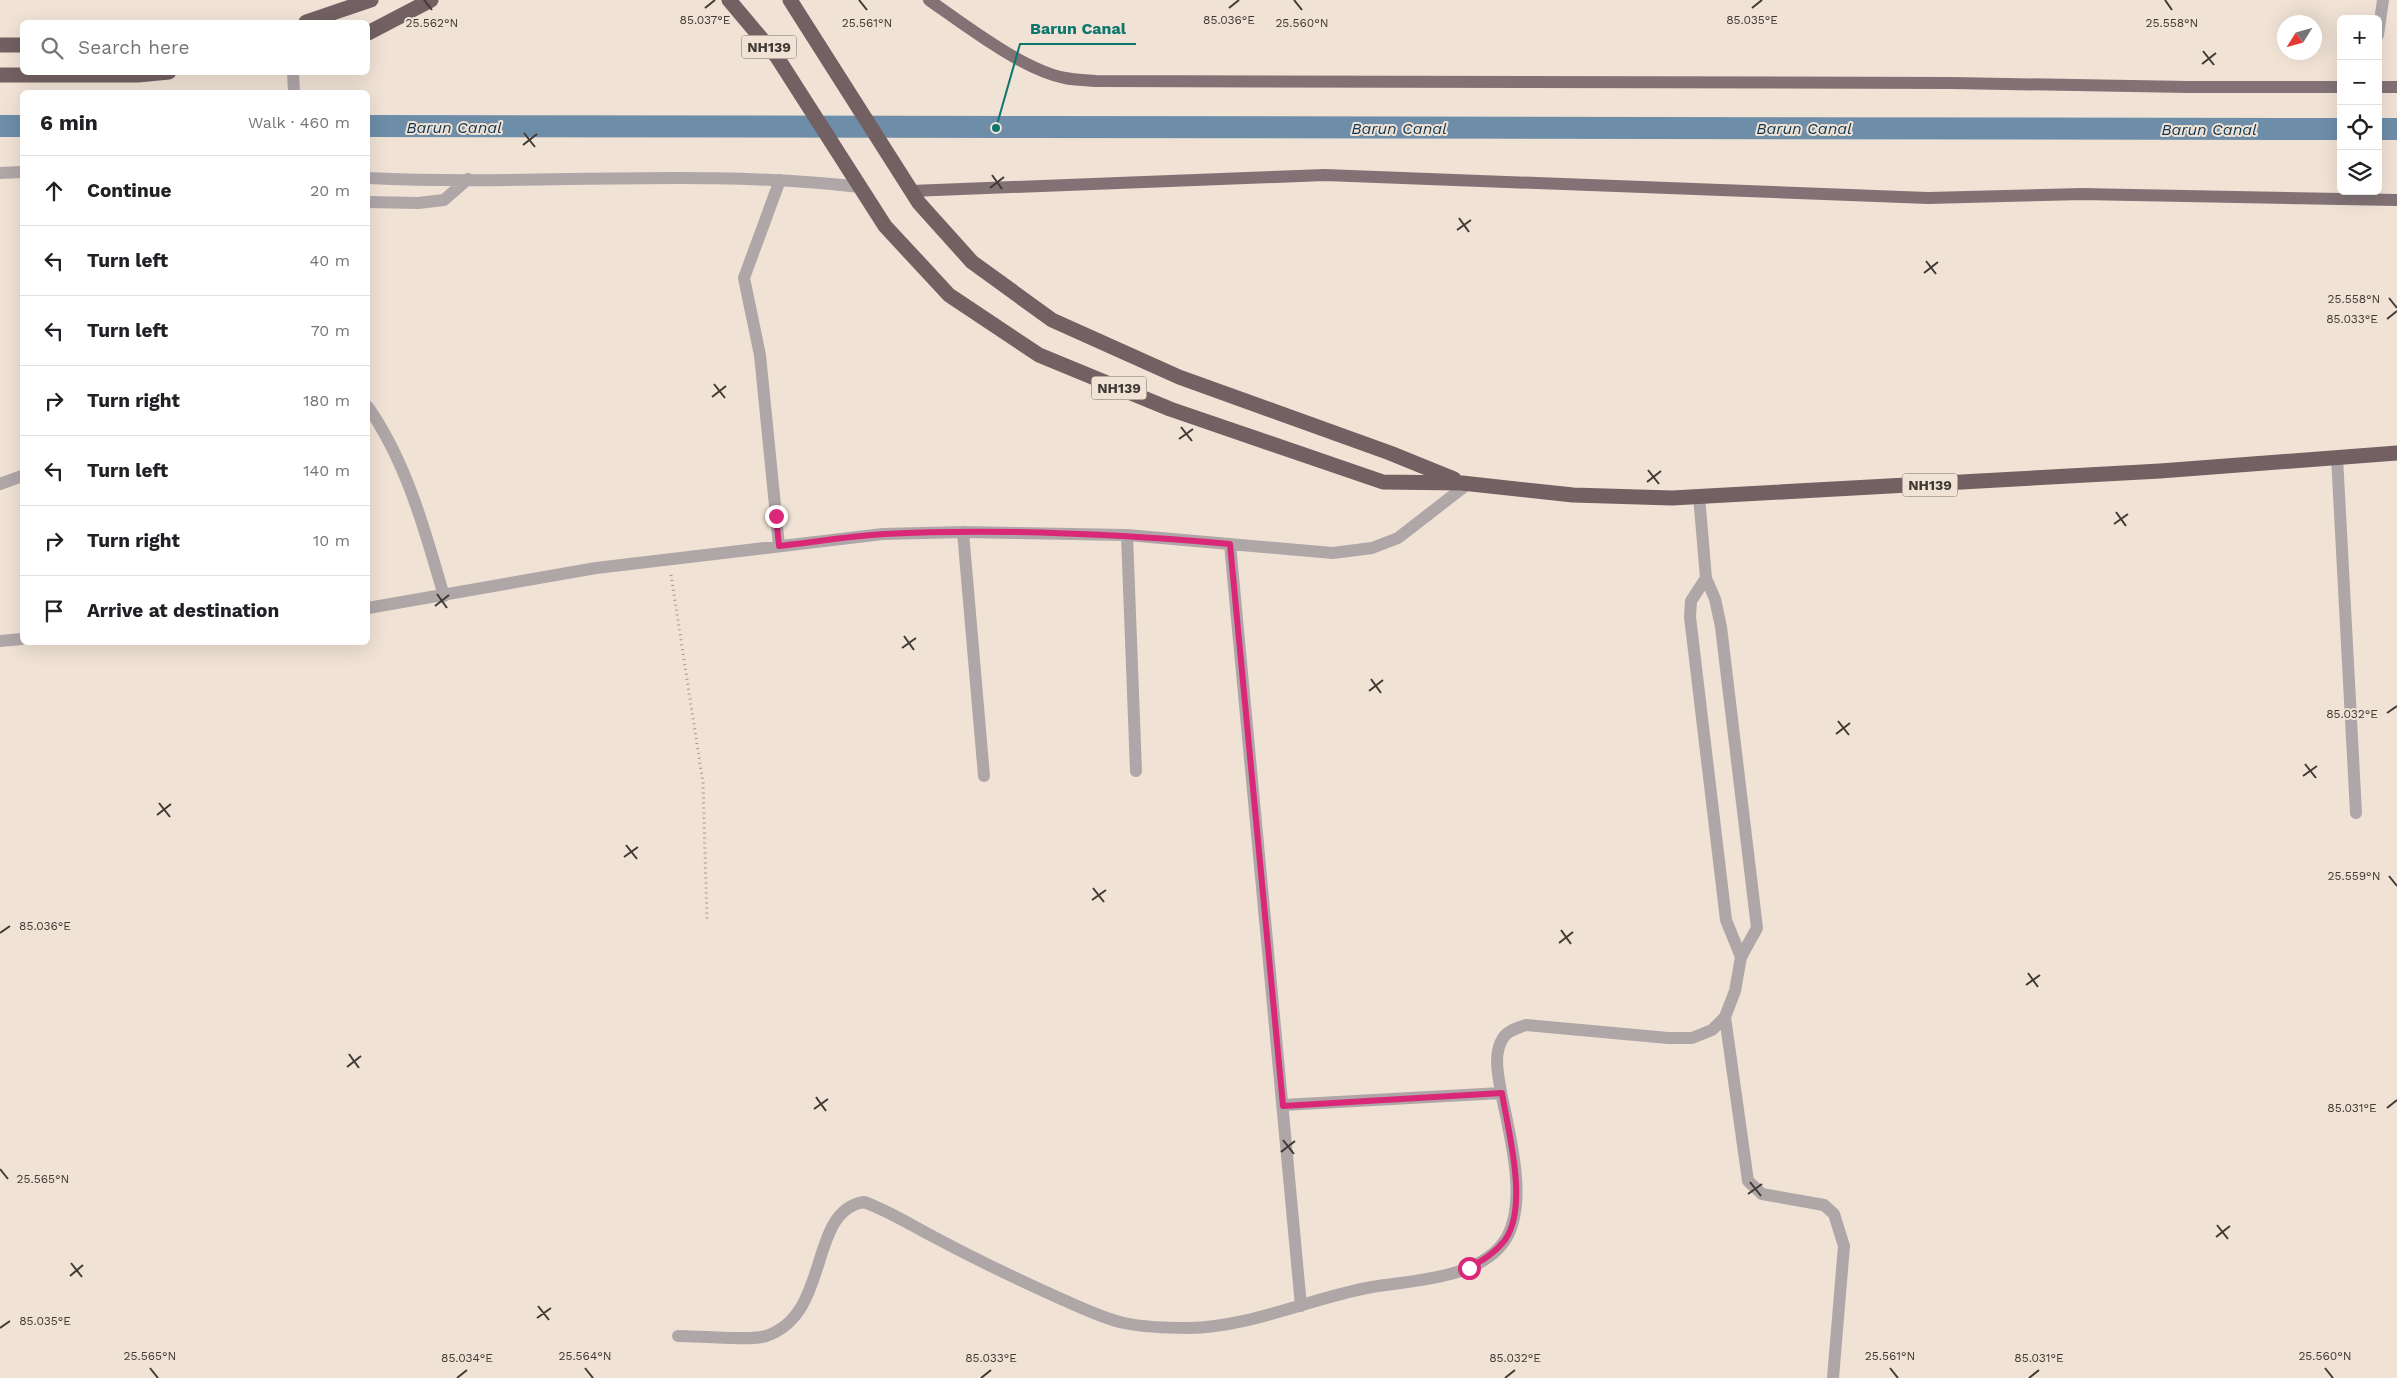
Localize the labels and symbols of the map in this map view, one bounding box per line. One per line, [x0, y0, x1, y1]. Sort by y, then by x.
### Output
text: 85.037°E [680, 13, 731, 27]
callout: Barun Canal [1020, 13, 1136, 44]
text: 85.036°E [1203, 13, 1255, 27]
text: 85.035°E [1726, 13, 1778, 27]
north arrow [2277, 15, 2322, 60]
text: 25.562°N [406, 16, 458, 30]
text: 25.561°N [842, 16, 892, 30]
text: 25.560°N [1275, 16, 1329, 30]
text: 25.558°N [2146, 16, 2198, 30]
text: Barun Canal [1030, 19, 1127, 38]
road number: NH139 [742, 36, 796, 58]
water label: Barun Canal [406, 118, 502, 137]
water label: Barun Canal [1351, 119, 1447, 138]
water label: Barun Canal [1756, 119, 1852, 138]
water label: Barun Canal [2161, 120, 2257, 139]
text: 25.558°N [2328, 292, 2380, 306]
text: 85.033°E [2326, 312, 2378, 326]
road number: NH139 [1092, 376, 1146, 399]
road number: NH139 [1902, 474, 1958, 496]
route end [765, 505, 788, 528]
text: 85.032°E [2326, 707, 2378, 721]
text: 25.559°N [2328, 869, 2380, 883]
text: 85.036°E [19, 919, 71, 933]
text: 85.031°E [2327, 1101, 2377, 1115]
text: 25.565°N [17, 1172, 69, 1186]
route start [1458, 1257, 1481, 1280]
text: 85.035°E [19, 1314, 71, 1328]
text: 25.565°N [124, 1349, 176, 1363]
text: 25.564°N [558, 1349, 612, 1363]
text: 25.561°N [1865, 1349, 1915, 1363]
text: 25.560°N [2298, 1349, 2352, 1363]
text: 85.034°E [441, 1351, 493, 1365]
text: 85.033°E [965, 1351, 1017, 1365]
text: 85.032°E [1489, 1351, 1541, 1365]
text: 85.031°E [2014, 1351, 2064, 1365]

